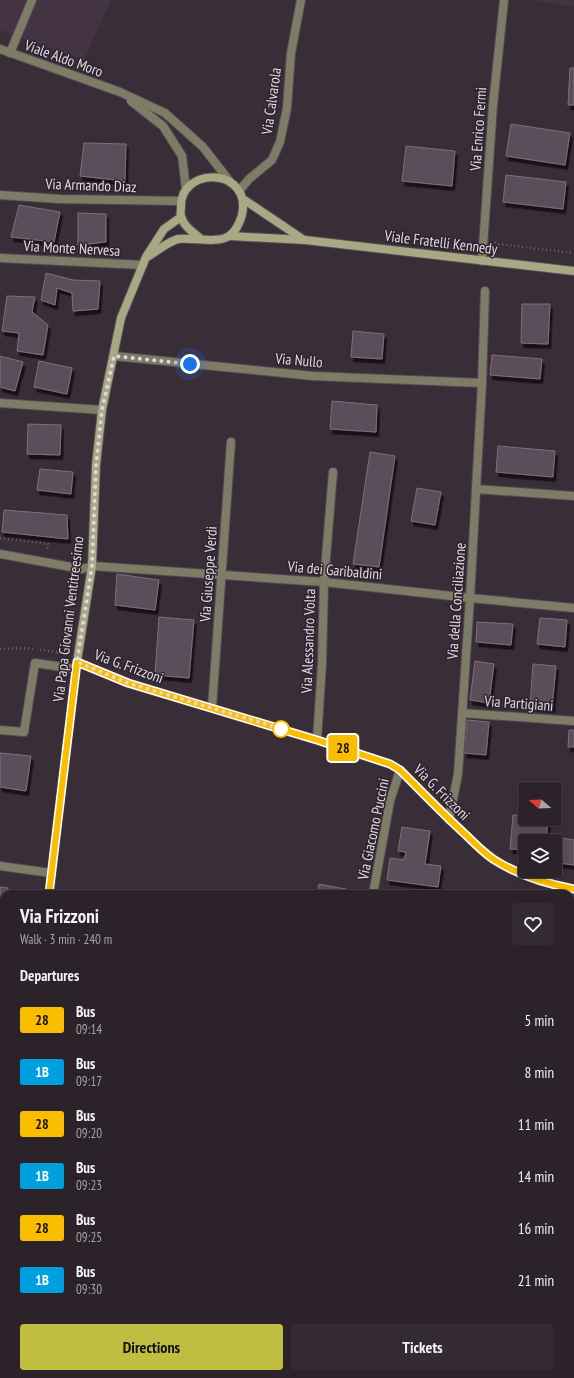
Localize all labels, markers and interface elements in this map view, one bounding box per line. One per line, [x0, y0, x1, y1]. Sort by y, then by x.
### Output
street label: Viale Aldo Moro [21, 35, 106, 81]
street label: Via Calvarola [257, 66, 285, 137]
street label: Via Enrico Fermi [466, 86, 490, 173]
street label: Via Armando Diaz [44, 174, 137, 196]
street label: Viale Fratelli Kennedy [383, 226, 499, 258]
street label: Via Monte Nervesa [22, 236, 121, 260]
street label: Via Nullo [274, 348, 323, 372]
your location [180, 354, 200, 374]
street label: Via Giuseppe Verdi [195, 525, 221, 624]
street label: Via Papa Giovanni Ventitreesimo [48, 535, 88, 704]
street label: Via della Conciliazione [442, 542, 470, 661]
street label: Via dei Garibaldini [286, 556, 383, 584]
street label: Via Alessandro Volta [297, 588, 319, 695]
street label: Via G. Frizzoni [91, 644, 166, 687]
street label: Via Partigiani [483, 691, 554, 715]
unlabelled marker [272, 720, 290, 738]
line badge: 28 [325, 735, 361, 761]
text: 28 [336, 739, 350, 757]
street label: Via G. Frizzoni [409, 759, 474, 824]
street label: Via Giacomo Puccini [353, 776, 393, 883]
north arrow [518, 782, 562, 826]
map controls [518, 782, 562, 878]
button: layers [518, 834, 562, 878]
button: heart [512, 903, 554, 945]
text: Via Frizzoni [20, 904, 99, 928]
text: Walk · 3 min · 240 m [20, 931, 112, 948]
text: Departures [20, 966, 79, 985]
text: Bus [76, 1002, 95, 1021]
text: 28 [35, 1011, 49, 1029]
text: 5 min [524, 1011, 554, 1030]
text: 09:14 [76, 1021, 102, 1038]
text: Bus [76, 1054, 95, 1073]
text: 1B [35, 1063, 49, 1081]
text: 8 min [524, 1063, 554, 1082]
text: 09:17 [76, 1073, 102, 1090]
text: Bus [76, 1106, 95, 1125]
text: 28 [35, 1115, 49, 1133]
text: 11 min [518, 1115, 554, 1134]
text: 09:20 [76, 1125, 102, 1142]
text: Bus [76, 1158, 95, 1177]
text: 1B [35, 1167, 49, 1185]
text: 14 min [518, 1167, 554, 1186]
text: 09:23 [76, 1177, 102, 1194]
text: Bus [76, 1210, 95, 1229]
text: 28 [35, 1219, 49, 1237]
text: 16 min [518, 1219, 554, 1238]
text: 09:25 [76, 1229, 102, 1246]
text: Bus [76, 1262, 95, 1281]
text: 1B [35, 1271, 49, 1289]
text: 21 min [518, 1271, 554, 1290]
text: 09:30 [76, 1281, 102, 1298]
button: Directions [20, 1324, 283, 1370]
button: Tickets [291, 1324, 554, 1370]

